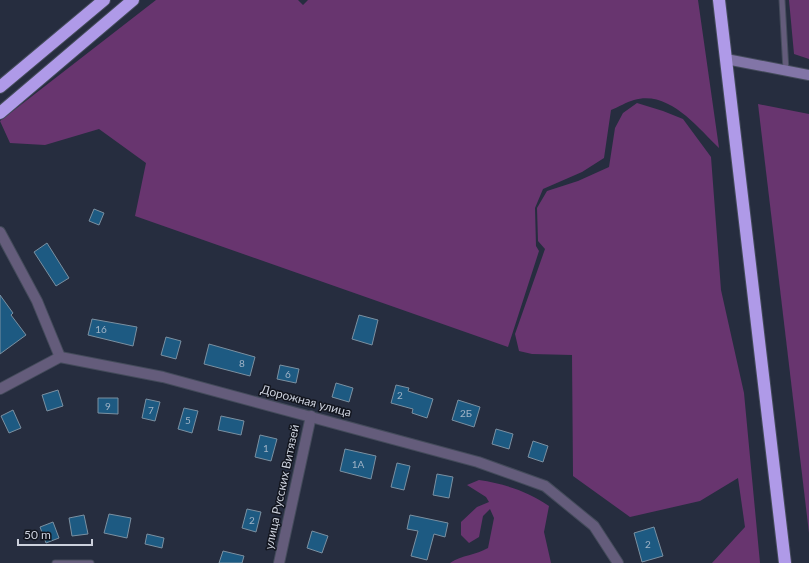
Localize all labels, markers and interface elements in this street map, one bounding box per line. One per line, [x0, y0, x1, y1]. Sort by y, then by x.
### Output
house number: 16 [95, 323, 107, 335]
house number: 8 [239, 357, 245, 369]
house number: 6 [285, 368, 291, 380]
street label: Дорожная улица [259, 381, 353, 420]
house number: 2 [397, 389, 403, 401]
house number: 9 [105, 400, 111, 412]
house number: 7 [148, 404, 154, 416]
house number: 2Б [460, 407, 472, 419]
house number: 5 [185, 414, 191, 426]
street label: улица Русских Витязей [261, 423, 302, 551]
house number: 1 [263, 442, 269, 454]
house number: 1А [352, 458, 365, 470]
house number: 2 [249, 514, 255, 526]
scale bar [18, 521, 92, 547]
text: 50 m [24, 527, 51, 542]
house number: 2 [645, 538, 651, 550]

